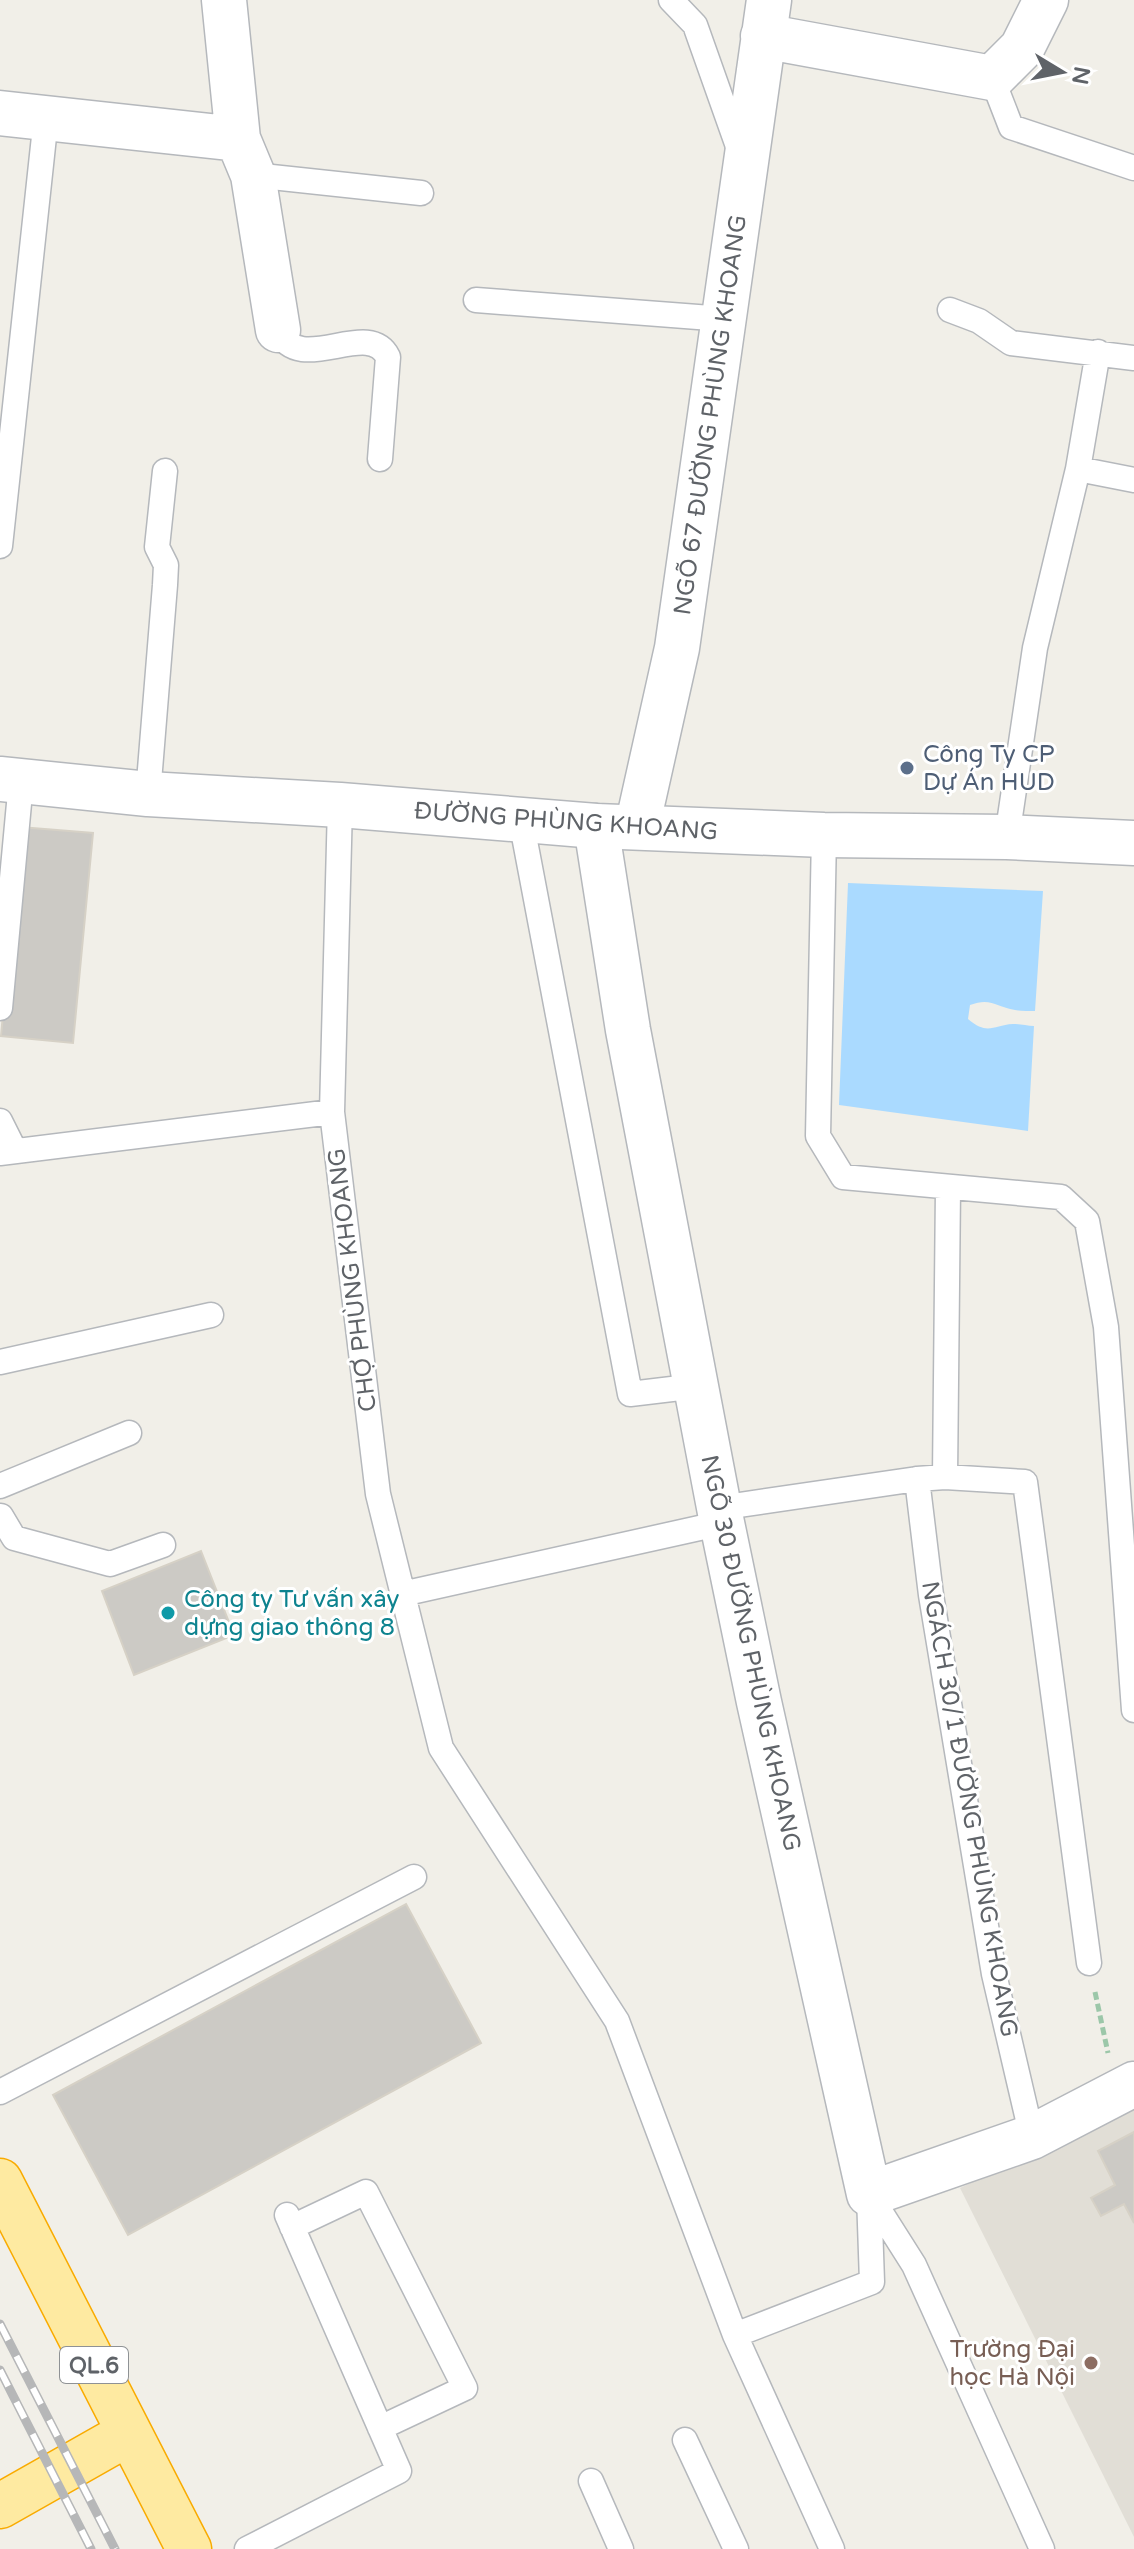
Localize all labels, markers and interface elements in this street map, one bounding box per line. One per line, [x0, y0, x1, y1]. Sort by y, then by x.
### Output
north arrow [1022, 32, 1102, 112]
text: N [1066, 64, 1095, 86]
street label: NGÕ 67 ĐƯỜNG PHÙNG KHOANG [667, 213, 753, 617]
place label: Công Ty CP Dự Án HUD [923, 740, 1055, 797]
marker: Công Ty CP Dự Án HUD [898, 759, 916, 777]
street label: ĐƯỜNG PHÙNG KHOANG [413, 795, 719, 847]
street label: CHỢ PHÙNG KHOANG [321, 1147, 383, 1413]
street label: NGÕ 30 ĐƯỜNG PHÙNG KHOANG [694, 1452, 808, 1854]
street label: NGÁCH 30/1 ĐƯỜNG PHÙNG KHOANG [915, 1579, 1025, 2039]
place label: Công ty Tư vấn xây dựng giao thông 8 [184, 1585, 400, 1642]
marker: Công ty Tư vấn xây dựng giao thông 8 [159, 1604, 177, 1622]
place label: Trường Đại học Hà Nội [949, 2335, 1075, 2392]
road number: QL.6 [60, 2347, 128, 2383]
marker: Trường Đại học Hà Nội [1082, 2354, 1100, 2372]

